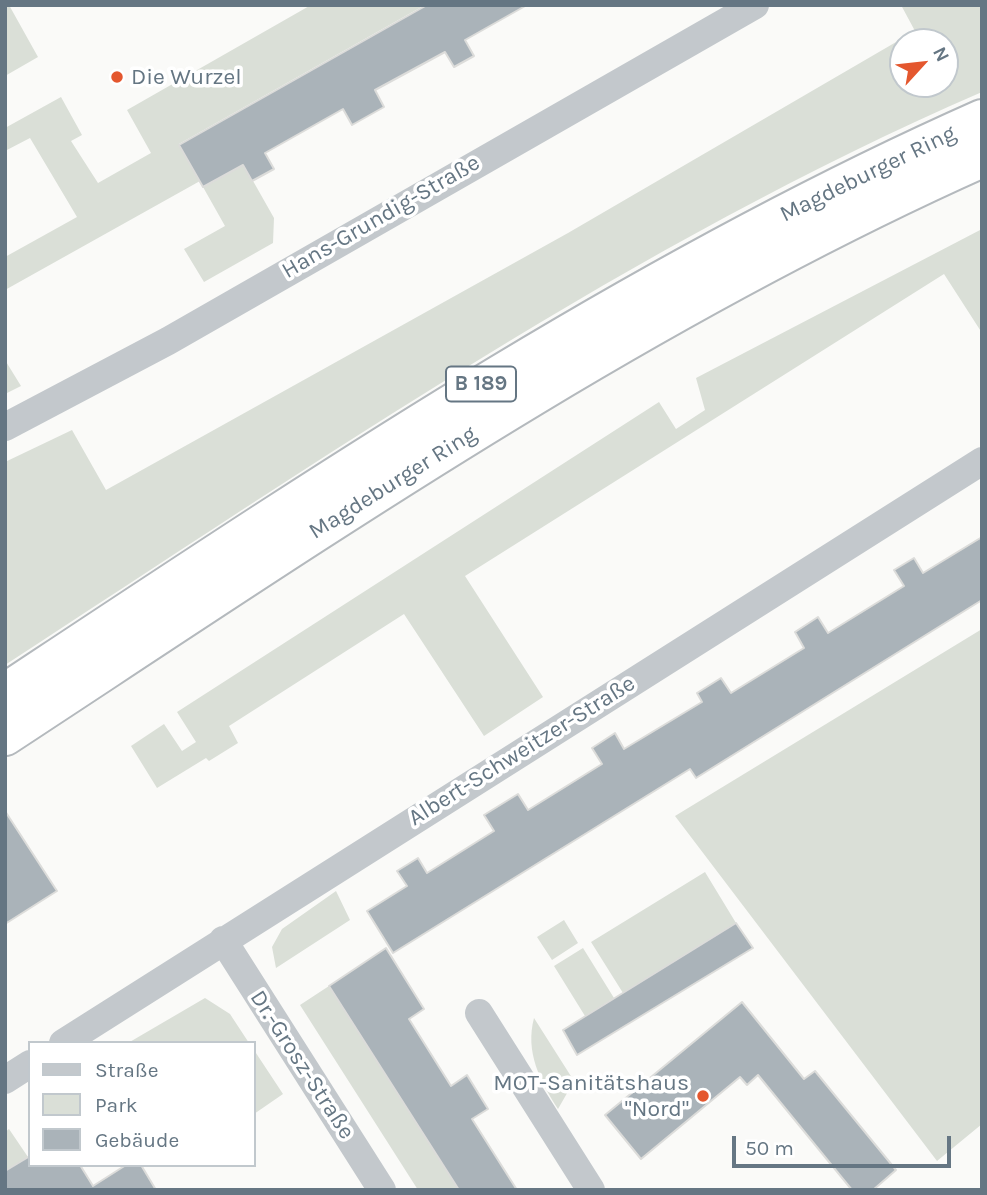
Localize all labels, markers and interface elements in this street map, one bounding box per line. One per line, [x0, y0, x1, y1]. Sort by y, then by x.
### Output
north arrow [889, 28, 959, 98]
text: N [928, 43, 954, 65]
place label: Die Wurzel [131, 63, 242, 91]
marker: Die Wurzel [109, 69, 125, 85]
street label: Magdeburger Ring [775, 119, 961, 229]
street label: Hans-Grundig-Straße [277, 149, 485, 285]
road number: B 189 [446, 366, 516, 402]
street label: Magdeburger Ring [304, 420, 482, 546]
street label: Albert-Schweitzer-Straße [404, 670, 640, 832]
street label: Dr.-Grosz-Straße [244, 985, 360, 1145]
legend [28, 1041, 256, 1167]
text: Straße [95, 1058, 158, 1082]
place label: MOT-Sanitätshaus "Nord" [493, 1069, 689, 1123]
marker: MOT-Sanitätshaus "Nord" [695, 1088, 711, 1104]
text: Park [95, 1093, 138, 1117]
scale bar [735, 1122, 954, 1166]
text: Gebäude [95, 1128, 179, 1152]
text: 50 m [745, 1136, 794, 1160]

